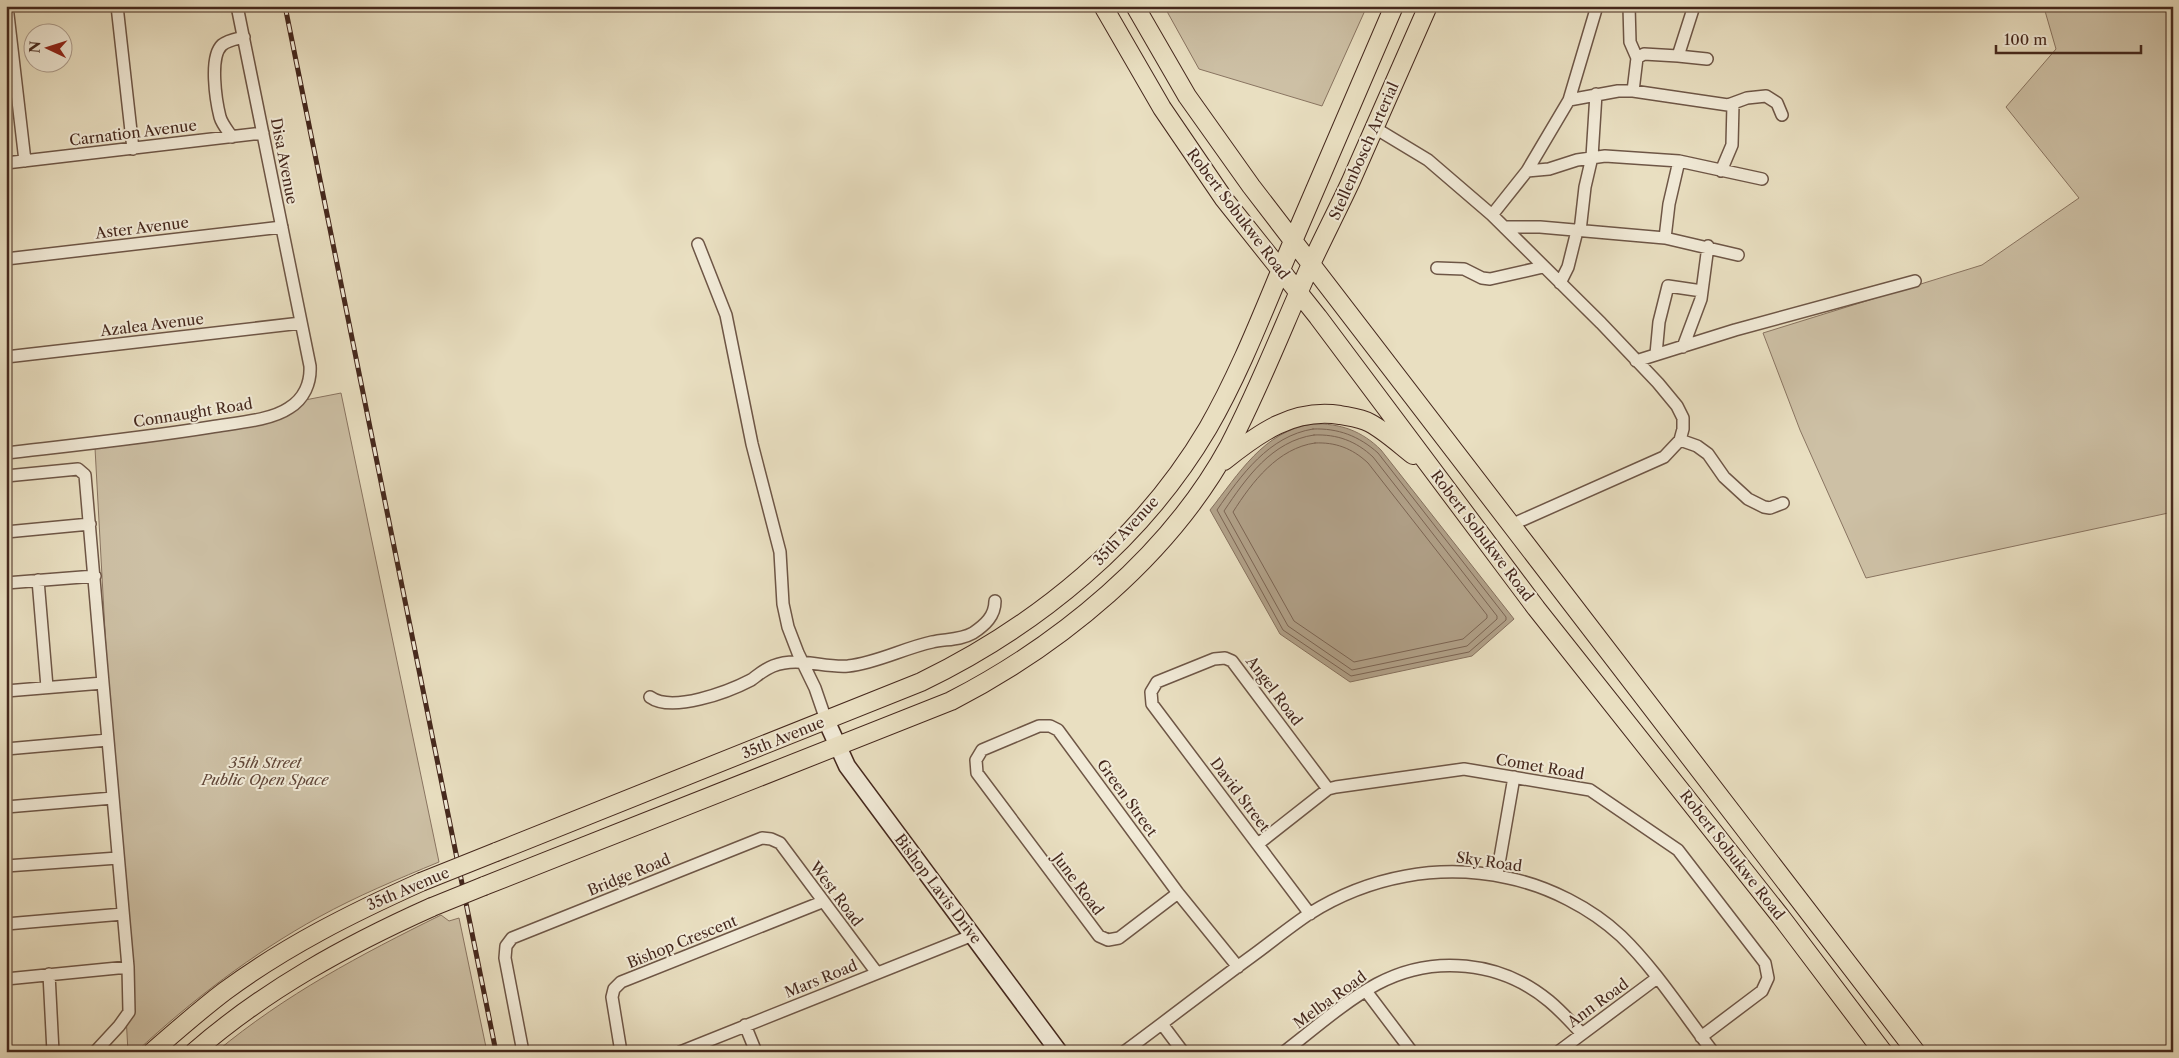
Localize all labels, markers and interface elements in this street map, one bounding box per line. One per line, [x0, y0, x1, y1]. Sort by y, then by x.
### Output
north arrow [22, 22, 72, 72]
scale bar [1996, 22, 2142, 54]
text: 100 m [2004, 30, 2047, 49]
text: N [26, 40, 44, 54]
street label: Stellenbosch Arterial [1325, 78, 1403, 223]
street label: Carnation Avenue [68, 115, 198, 150]
street label: Disa Avenue [267, 116, 302, 206]
street label: Robert Sobukwe Road [1183, 144, 1294, 283]
street label: Aster Avenue [93, 212, 190, 243]
street label: Azalea Avenue [98, 309, 205, 340]
street label: Connaught Road [132, 394, 254, 431]
street label: Robert Sobukwe Road [1427, 466, 1538, 605]
street label: 35th Avenue [1089, 492, 1163, 569]
street label: Angel Road [1241, 651, 1307, 729]
street label: 35th Avenue [739, 712, 827, 763]
street label: Comet Road [1494, 749, 1586, 784]
park label: 35th Street Public Open Space [201, 753, 329, 789]
street label: David Street [1206, 754, 1275, 836]
street label: Green Street [1093, 755, 1162, 841]
street label: Robert Sobukwe Road [1676, 786, 1789, 923]
street label: Bishop Lavis Drive [891, 830, 986, 947]
street label: June Road [1048, 847, 1108, 919]
street label: Sky Road [1455, 847, 1523, 876]
street label: Bridge Road [585, 849, 673, 900]
street label: West Road [805, 857, 867, 930]
street label: 35th Avenue [364, 863, 452, 914]
street label: Bishop Crescent [624, 911, 740, 972]
street label: Mars Road [782, 955, 860, 1002]
street label: Melba Road [1290, 967, 1370, 1032]
street label: Ann Road [1563, 974, 1632, 1032]

